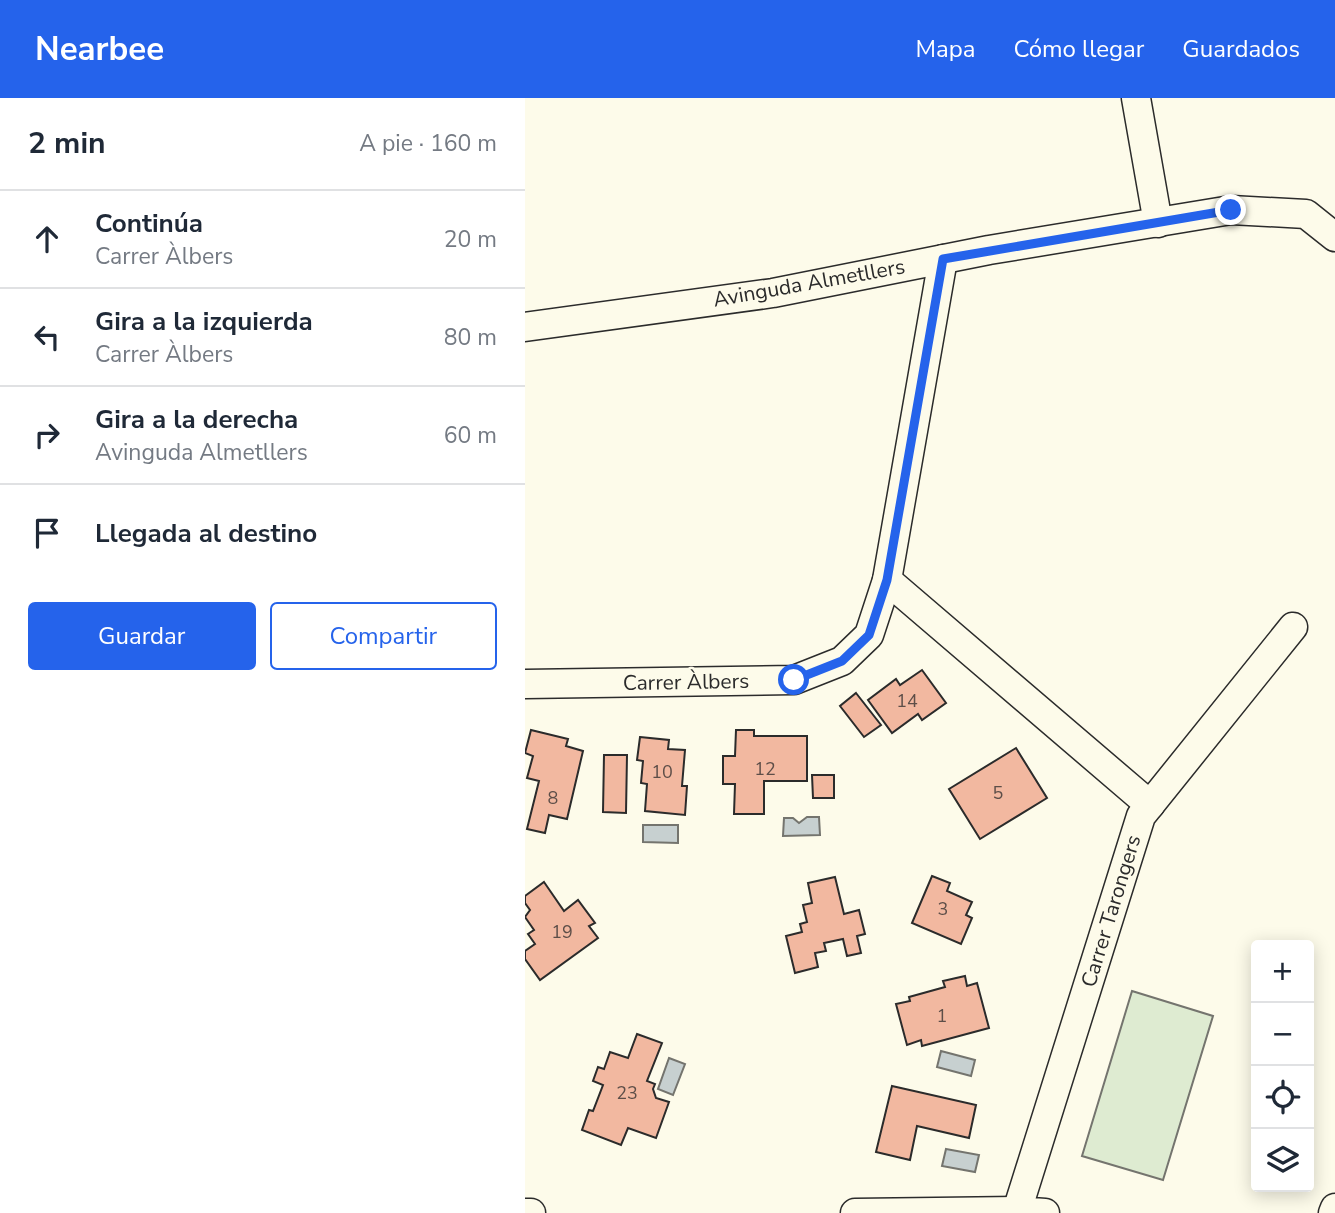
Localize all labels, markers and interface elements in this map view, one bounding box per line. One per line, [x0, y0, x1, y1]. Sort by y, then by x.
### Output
text: Nearbee [35, 27, 164, 72]
text: Mapa [915, 33, 975, 65]
text: Cómo llegar [1013, 33, 1144, 65]
text: Guardados [1182, 33, 1300, 65]
text: 2 min [28, 123, 106, 164]
text: A pie · 160 m [359, 128, 497, 159]
route end [1215, 194, 1246, 225]
text: Continúa [95, 206, 203, 241]
icon: ahead [28, 220, 66, 258]
text: 20 m [444, 224, 497, 255]
text: Carrer Àlbers [95, 241, 233, 272]
street label: Avinguda Almetllers [711, 252, 907, 314]
text: Gira a la izquierda [95, 304, 313, 339]
icon: left [28, 318, 66, 356]
text: 80 m [444, 322, 497, 353]
text: Carrer Àlbers [95, 339, 233, 370]
text: Gira a la derecha [95, 402, 298, 437]
icon: right [28, 416, 66, 454]
text: 60 m [444, 420, 497, 451]
text: Avinguda Almetllers [95, 437, 308, 468]
icon: arrive [28, 514, 66, 552]
text: Llegada al destino [95, 516, 317, 551]
button: Guardar [28, 602, 256, 670]
button: Compartir [270, 602, 497, 670]
route start [778, 664, 809, 695]
street label: Carrer Àlbers [623, 667, 749, 697]
house number: 14 [896, 689, 918, 713]
house number: 12 [754, 757, 776, 781]
house number: 10 [651, 760, 673, 784]
house number: 5 [993, 781, 1003, 805]
house number: 8 [548, 786, 558, 810]
street label: Carrer Tarongers [1075, 831, 1147, 991]
house number: 3 [938, 897, 948, 921]
house number: 19 [551, 920, 573, 944]
map controls [1251, 940, 1314, 1192]
button: + [1251, 940, 1314, 1003]
button: − [1251, 1003, 1314, 1066]
house number: 1 [937, 1004, 947, 1028]
button: locate [1251, 1066, 1314, 1129]
house number: 23 [616, 1081, 638, 1105]
button: layers [1251, 1129, 1314, 1192]

